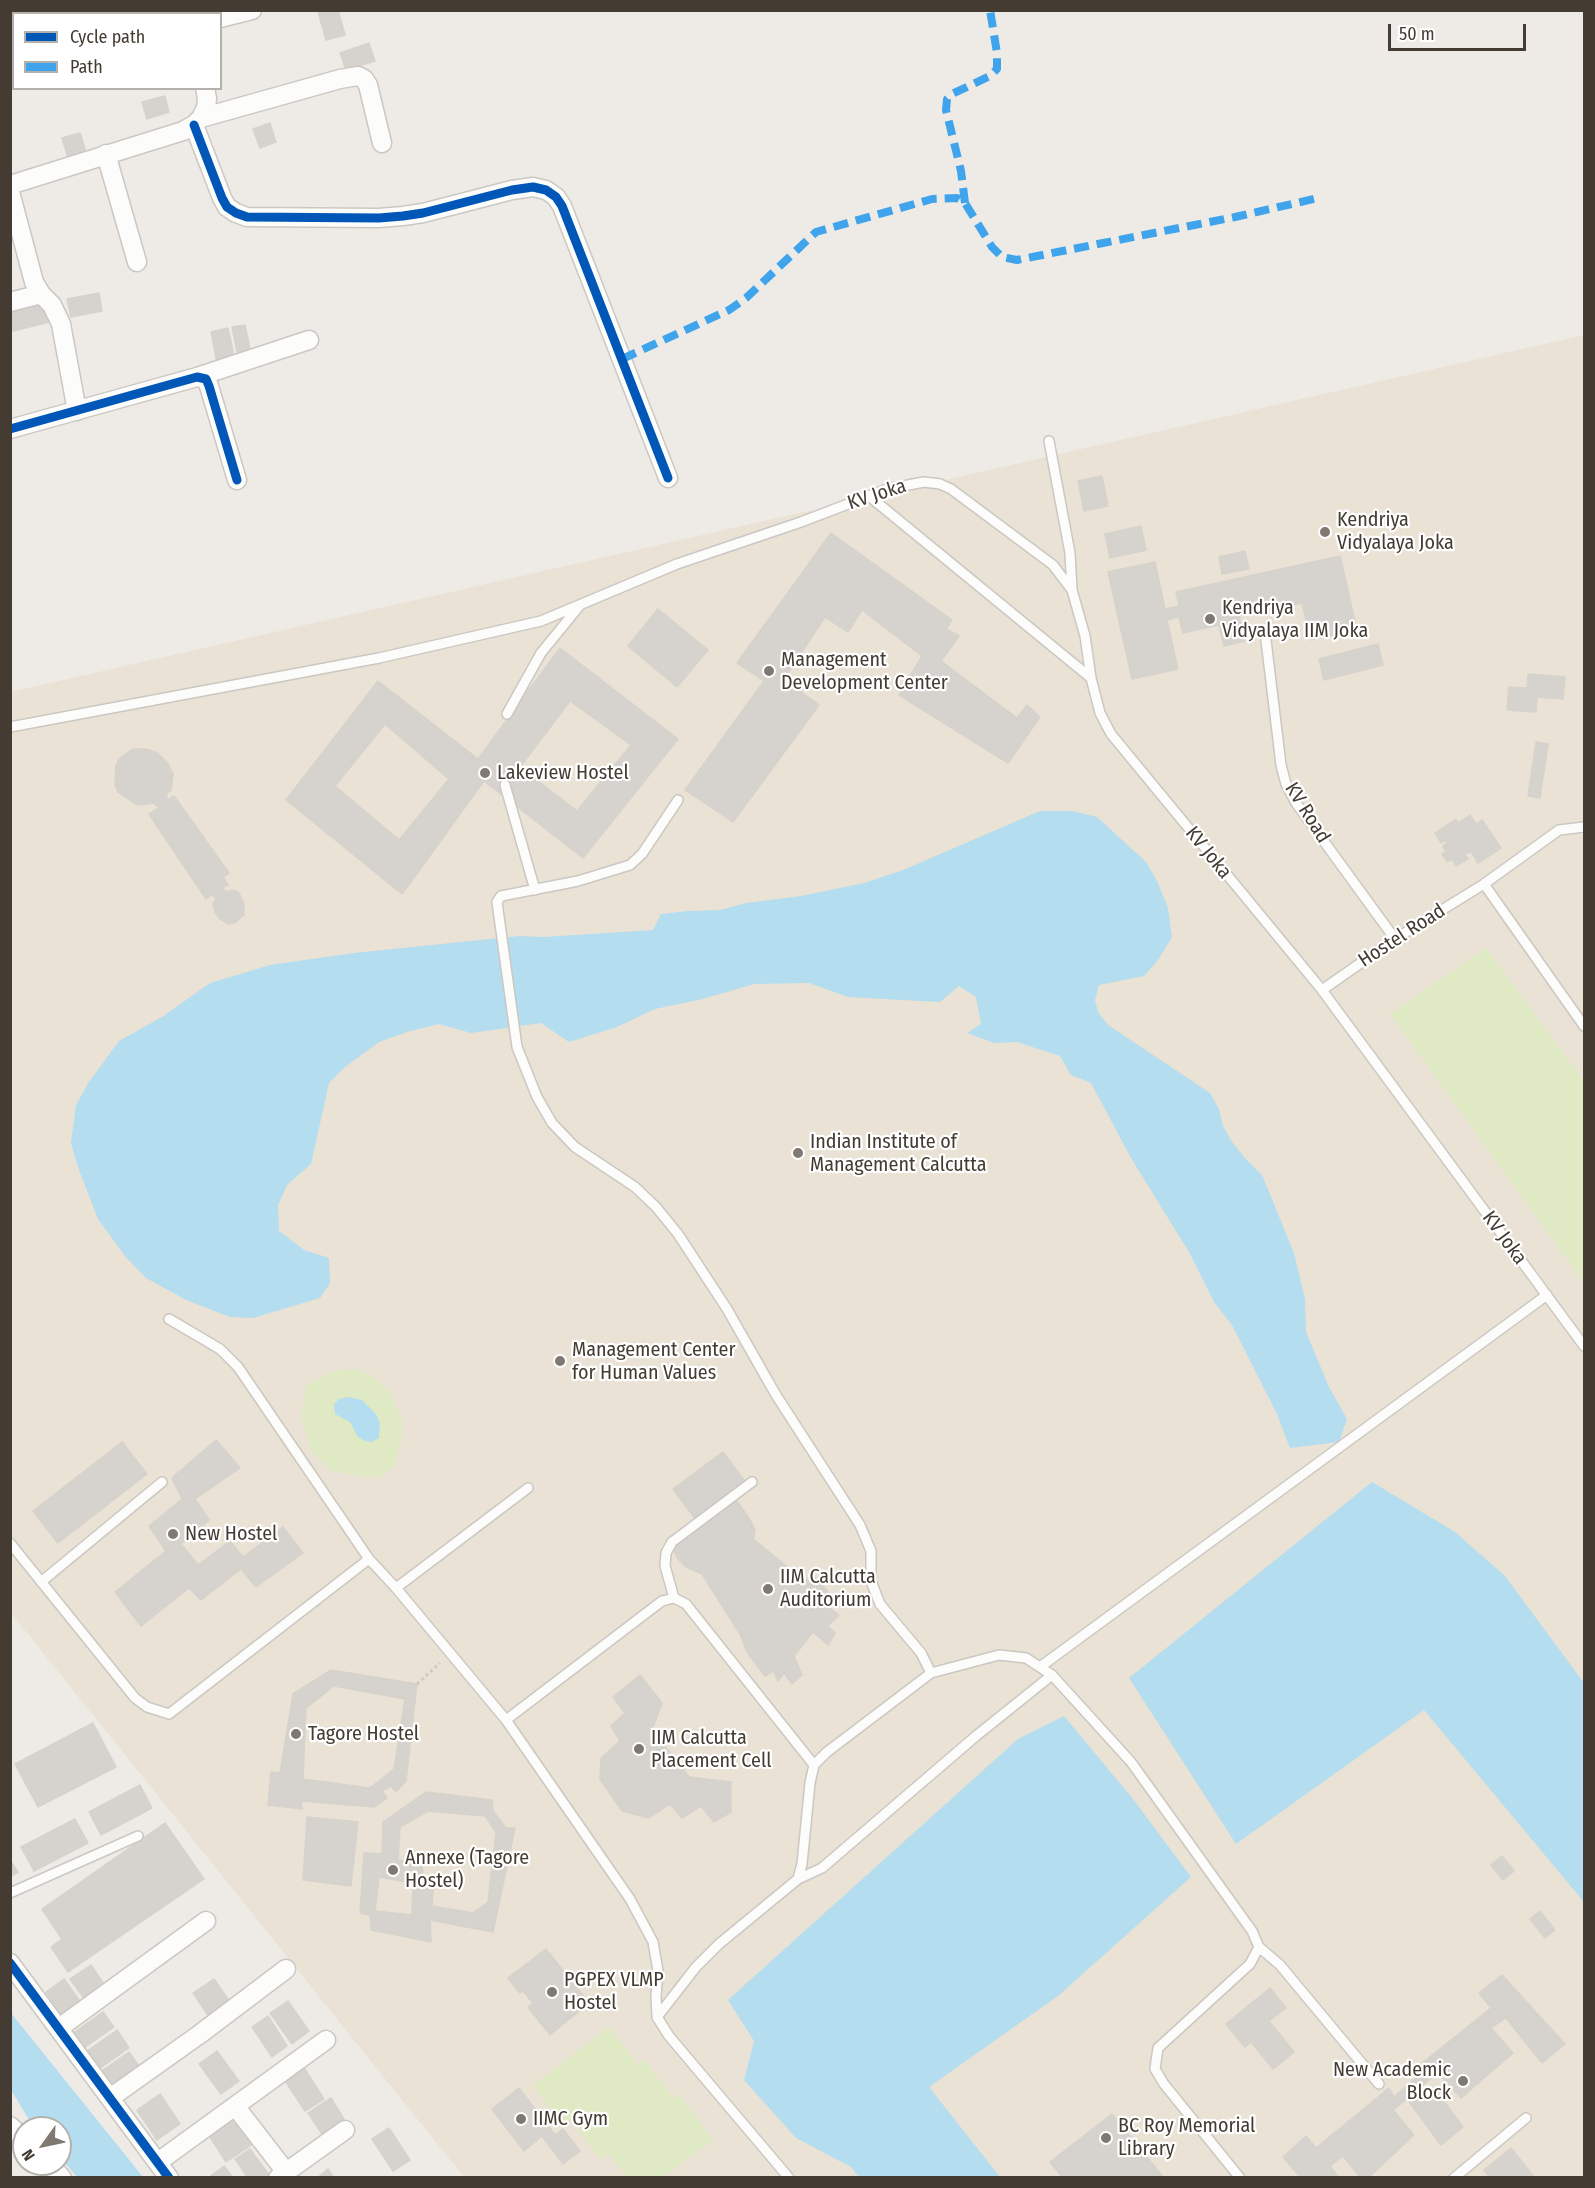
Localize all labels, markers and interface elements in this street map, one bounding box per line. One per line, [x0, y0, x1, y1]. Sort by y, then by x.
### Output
legend [12, 12, 222, 90]
scale bar [1391, 12, 1529, 50]
text: 50 m [1399, 23, 1435, 45]
text: Cycle path [70, 26, 145, 48]
text: Path [70, 56, 103, 78]
street label: KV Joka [845, 474, 909, 516]
place label: Kendriya Vidyalaya Joka [1337, 508, 1454, 555]
marker: Kendriya Vidyalaya Joka [1318, 525, 1332, 539]
place label: Kendriya Vidyalaya IIM Joka [1222, 596, 1368, 643]
marker: Kendriya Vidyalaya IIM Joka [1203, 612, 1217, 626]
place label: Management Development Center [781, 648, 948, 695]
marker: Management Development Center [762, 664, 776, 678]
place label: Lakeview Hostel [497, 761, 629, 785]
marker: Lakeview Hostel [478, 766, 492, 780]
street label: KV Road [1279, 778, 1335, 848]
street label: KV Joka [1180, 822, 1236, 884]
street label: Hostel Road [1354, 899, 1450, 973]
place label: Indian Institute of Management Calcutta [810, 1130, 986, 1177]
marker: Indian Institute of Management Calcutta [791, 1146, 805, 1160]
street label: KV Joka [1477, 1207, 1531, 1269]
place label: Management Center for Human Values [572, 1338, 735, 1385]
marker: Management Center for Human Values [553, 1354, 567, 1368]
place label: New Hostel [185, 1522, 277, 1546]
marker: New Hostel [166, 1527, 180, 1541]
place label: IIM Calcutta Auditorium [780, 1565, 876, 1612]
marker: IIM Calcutta Auditorium [761, 1582, 775, 1596]
place label: Tagore Hostel [308, 1722, 419, 1746]
place label: IIM Calcutta Placement Cell [651, 1726, 772, 1773]
marker: Tagore Hostel [289, 1727, 303, 1741]
marker: IIM Calcutta Placement Cell [632, 1742, 646, 1756]
place label: Annexe (Tagore Hostel) [405, 1846, 529, 1893]
marker: Annexe (Tagore Hostel) [386, 1863, 400, 1877]
place label: PGPEX VLMP Hostel [564, 1968, 664, 2015]
marker: PGPEX VLMP Hostel [545, 1985, 559, 1999]
place label: New Academic Block [1333, 2058, 1451, 2105]
marker: New Academic Block [1456, 2074, 1470, 2088]
place label: IIMC Gym [533, 2107, 608, 2131]
marker: IIMC Gym [514, 2112, 528, 2126]
place label: BC Roy Memorial Library [1118, 2114, 1255, 2161]
north arrow [12, 2116, 72, 2176]
marker: BC Roy Memorial Library [1099, 2131, 1113, 2145]
text: N [18, 2146, 39, 2164]

